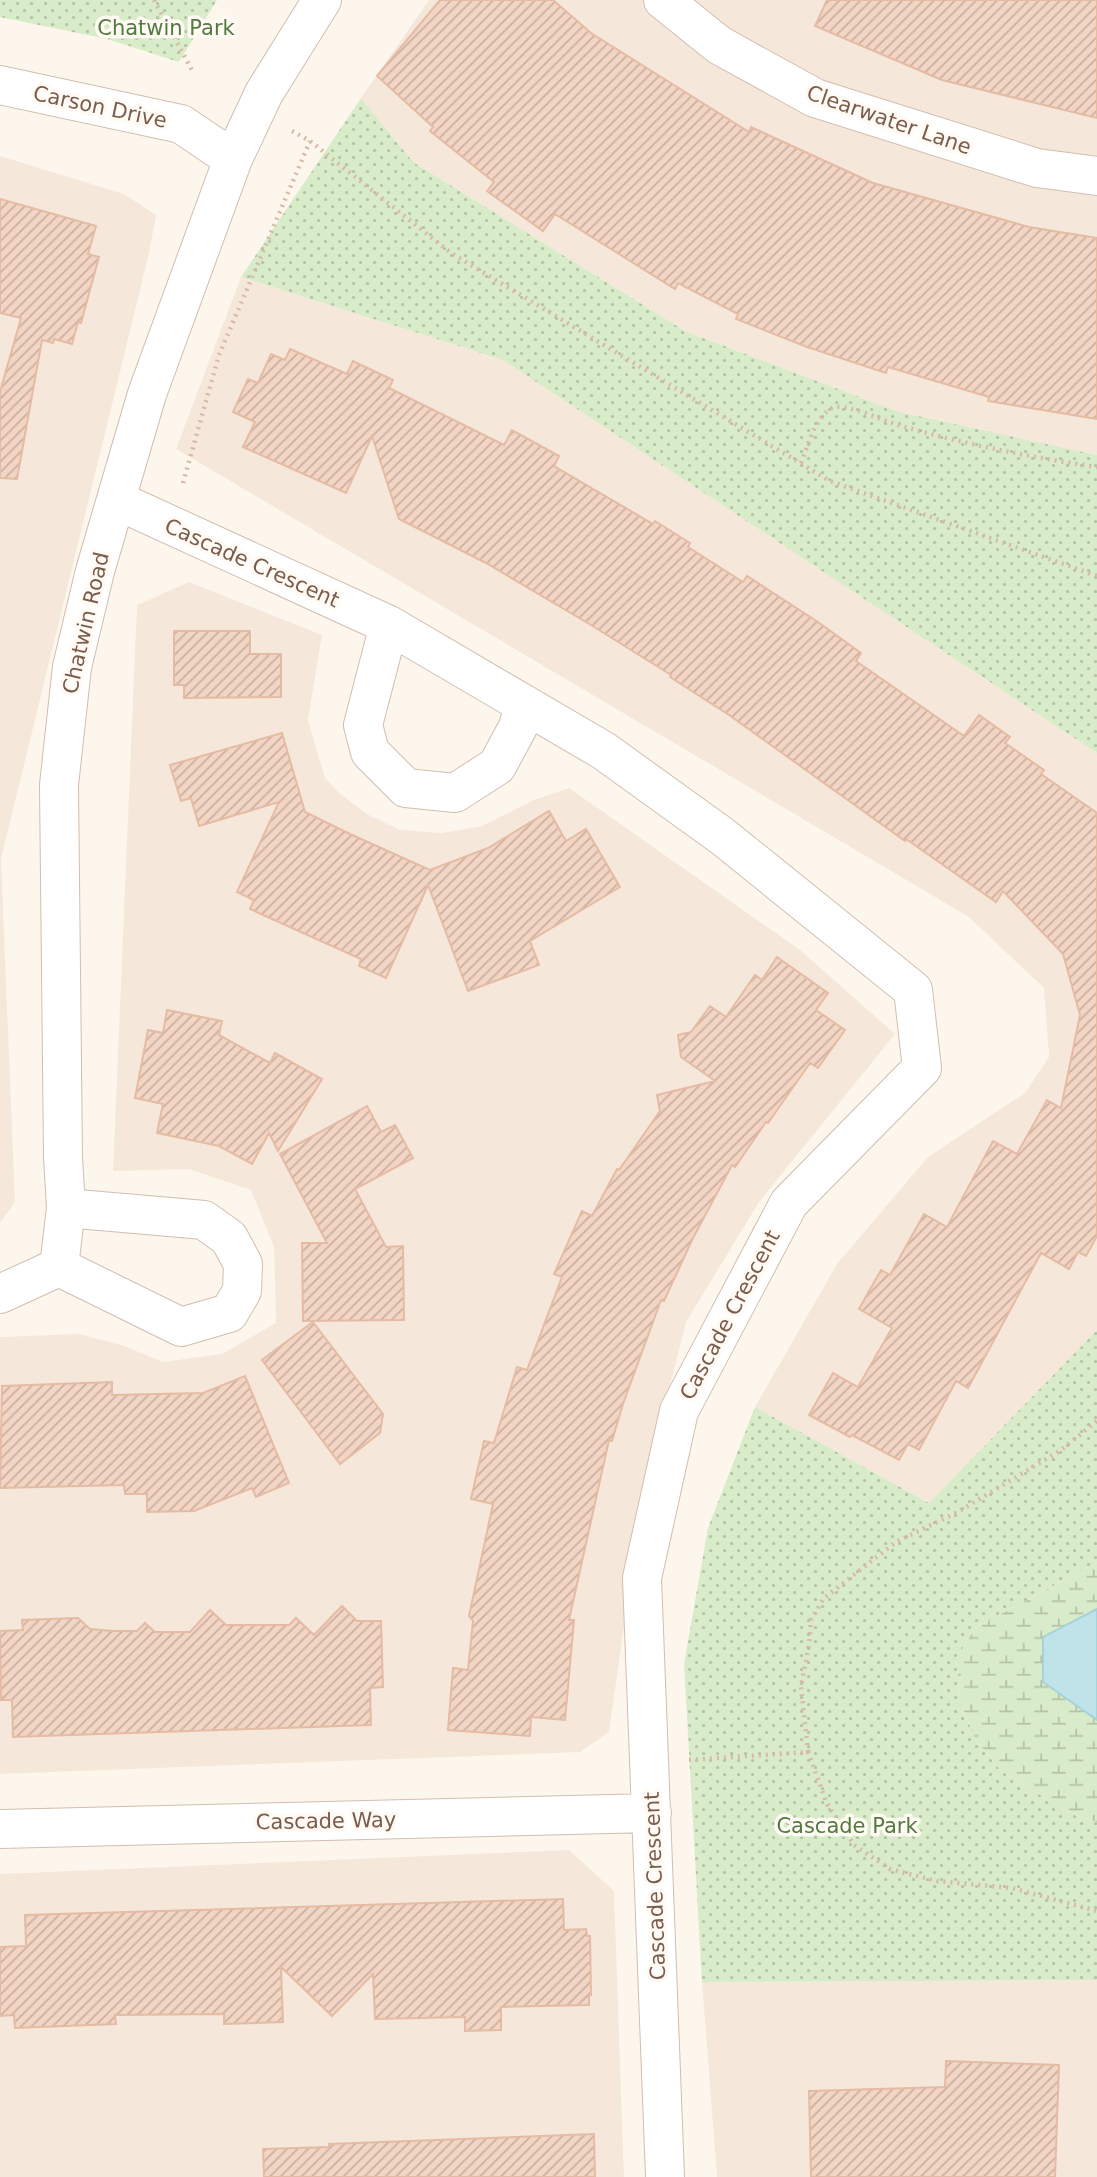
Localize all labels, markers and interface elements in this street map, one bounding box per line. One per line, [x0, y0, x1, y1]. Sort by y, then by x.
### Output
park label: Chatwin Park [97, 16, 236, 40]
street label: Carson Drive [31, 81, 169, 133]
street label: Clearwater Lane [804, 81, 974, 159]
street label: Cascade Crescent [161, 514, 343, 612]
street label: Chatwin Road [58, 550, 114, 696]
street label: Cascade Crescent [675, 1226, 785, 1404]
street label: Cascade Crescent [640, 1791, 670, 1981]
street label: Cascade Way [256, 1808, 396, 1834]
park label: Cascade Park [776, 1814, 918, 1838]

